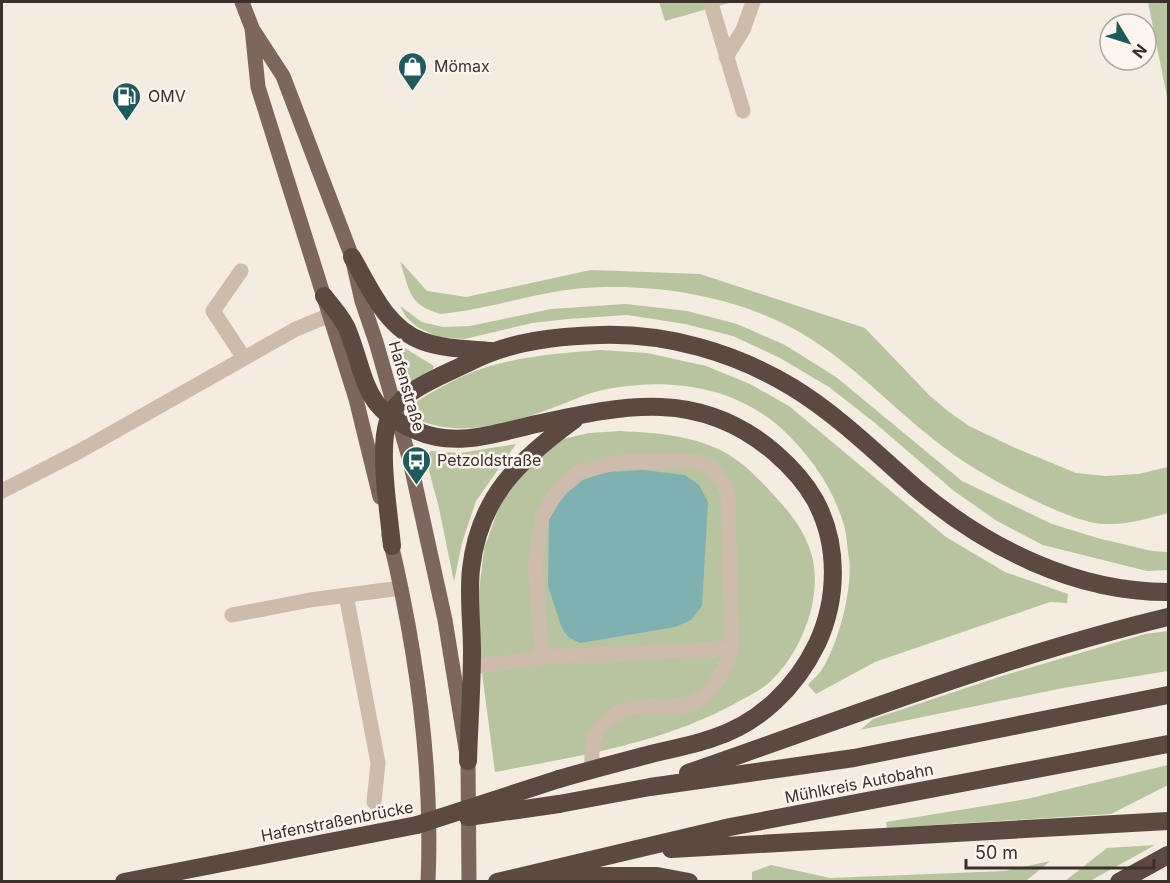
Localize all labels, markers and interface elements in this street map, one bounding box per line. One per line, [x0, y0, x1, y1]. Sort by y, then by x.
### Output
north arrow [1098, 12, 1158, 72]
text: N [1128, 40, 1151, 62]
shop icon: Mömax [397, 50, 429, 92]
place label: Mömax [434, 56, 490, 76]
fuel station icon: OMV [111, 80, 143, 122]
place label: OMV [148, 86, 186, 106]
street label: Hafenstraße [385, 339, 429, 433]
bus stop icon: Petzoldstraße [400, 444, 432, 486]
place label: Petzoldstraße [437, 450, 541, 470]
street label: Mühlkreis Autobahn [783, 759, 935, 807]
street label: Hafenstraßenbrücke [259, 796, 415, 846]
scale bar [966, 832, 1154, 870]
text: 50 m [975, 842, 1018, 863]

